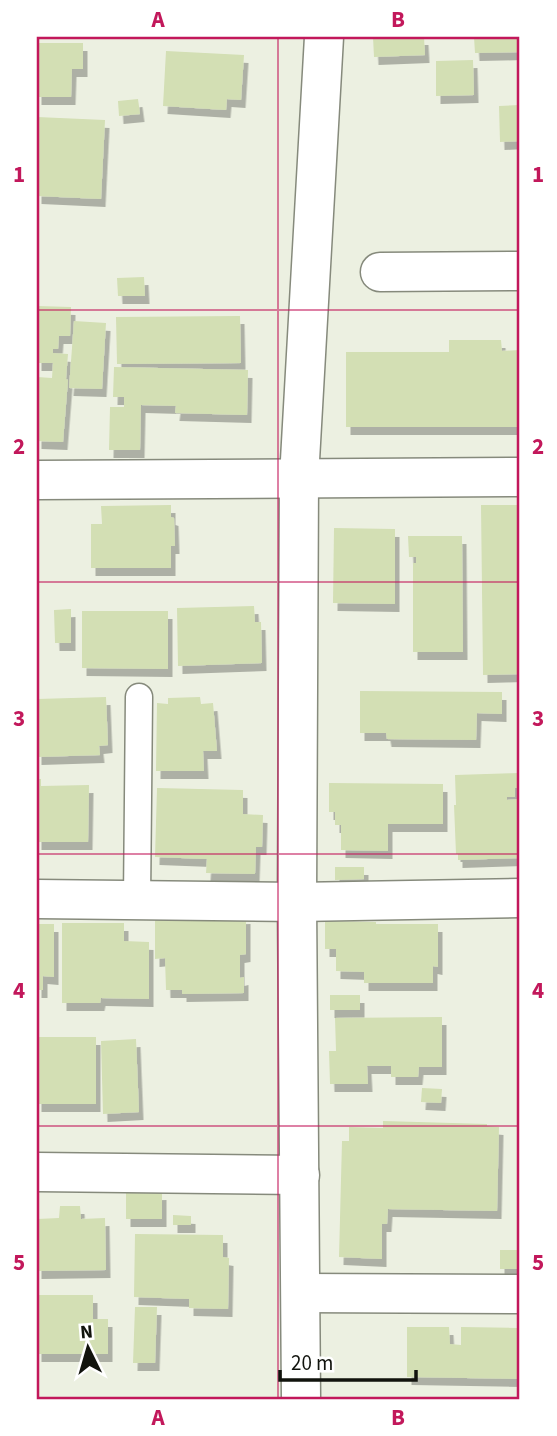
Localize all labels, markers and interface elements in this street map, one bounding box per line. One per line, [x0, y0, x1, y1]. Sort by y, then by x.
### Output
text: A [150, 3, 165, 36]
text: B [391, 3, 405, 36]
text: 1 [13, 158, 25, 191]
text: 1 [532, 158, 544, 191]
text: 2 [13, 430, 25, 463]
text: 2 [532, 430, 544, 463]
text: 3 [13, 702, 25, 735]
text: 3 [532, 702, 544, 735]
text: 4 [13, 974, 25, 1007]
text: 4 [532, 974, 544, 1007]
text: 5 [13, 1246, 25, 1279]
text: 5 [532, 1246, 544, 1279]
north arrow [52, 1314, 122, 1384]
text: N [79, 1319, 94, 1347]
scale bar [280, 1338, 417, 1382]
text: 20 m [291, 1348, 333, 1378]
text: A [150, 1401, 165, 1434]
text: B [391, 1401, 405, 1434]

